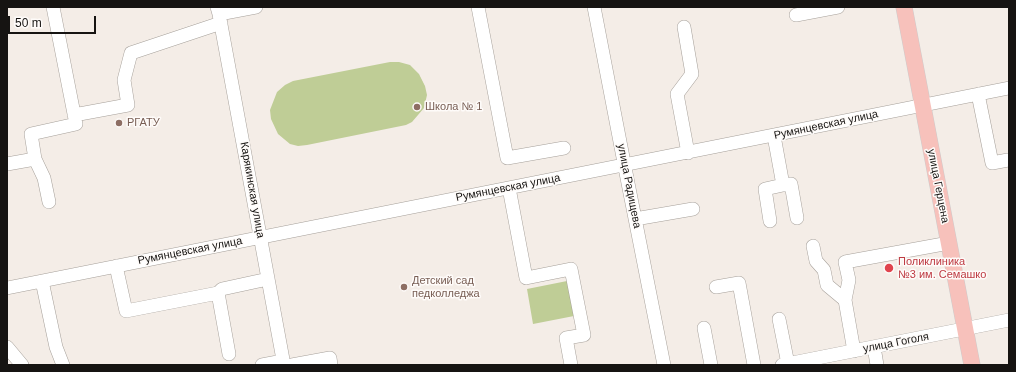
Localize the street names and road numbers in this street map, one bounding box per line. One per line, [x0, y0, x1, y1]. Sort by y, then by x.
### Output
street label: Румянцевская улица [773, 107, 879, 143]
street label: Карякинская улица [237, 141, 267, 239]
street label: улица Радищева [614, 143, 644, 229]
street label: улица Герцена [924, 148, 952, 224]
street label: Румянцевская улица [455, 171, 561, 205]
street label: Румянцевская улица [137, 234, 243, 268]
street label: улица Гоголя [862, 330, 930, 356]

